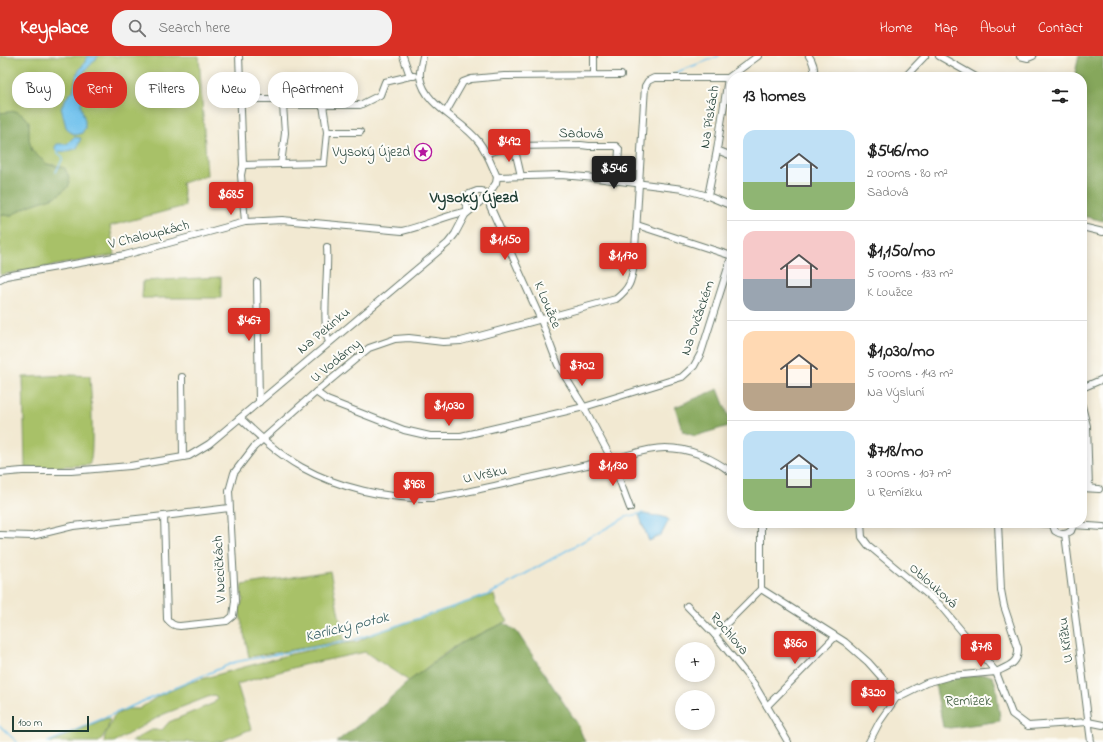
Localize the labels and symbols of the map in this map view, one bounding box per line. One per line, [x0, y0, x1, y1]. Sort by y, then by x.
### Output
street label: Na Pískách [695, 84, 725, 150]
street label: Sadová [559, 123, 603, 145]
pin: $492 [485, 129, 533, 163]
place label: Vysoký Újezd [332, 142, 410, 164]
place icon: Vysoký Újezd [413, 142, 433, 162]
pin: $546 [590, 156, 638, 190]
pin: $685 [207, 182, 255, 216]
district label: Vysoký Újezd [429, 186, 518, 211]
street label: V Chaloupkách [105, 215, 192, 255]
pin: $1,150 [472, 227, 538, 261]
pin: $1,170 [590, 243, 656, 277]
street label: K Loužce [528, 278, 567, 332]
street label: Na Ovčáckém [675, 278, 721, 358]
street label: Na Pekinku [293, 302, 355, 360]
pin: $467 [225, 308, 273, 342]
street label: U Vodárny [306, 334, 367, 389]
pin: $702 [558, 353, 606, 387]
pin: $1,030 [416, 393, 482, 427]
pin: $1,130 [580, 453, 646, 487]
street label: U Vršku [461, 460, 509, 490]
pin: $968 [390, 472, 438, 506]
street label: V Necičkách [208, 535, 232, 604]
street label: Oblouková [904, 558, 962, 614]
water label: Karlický potok [303, 606, 393, 649]
street label: Rochlova [705, 608, 753, 660]
street label: U Křížku [1053, 616, 1079, 664]
pin: $860 [771, 631, 819, 665]
pin: $718 [957, 634, 1005, 668]
pin: $320 [849, 680, 897, 714]
park label: Remízek [945, 691, 992, 712]
scale bar [12, 714, 89, 733]

